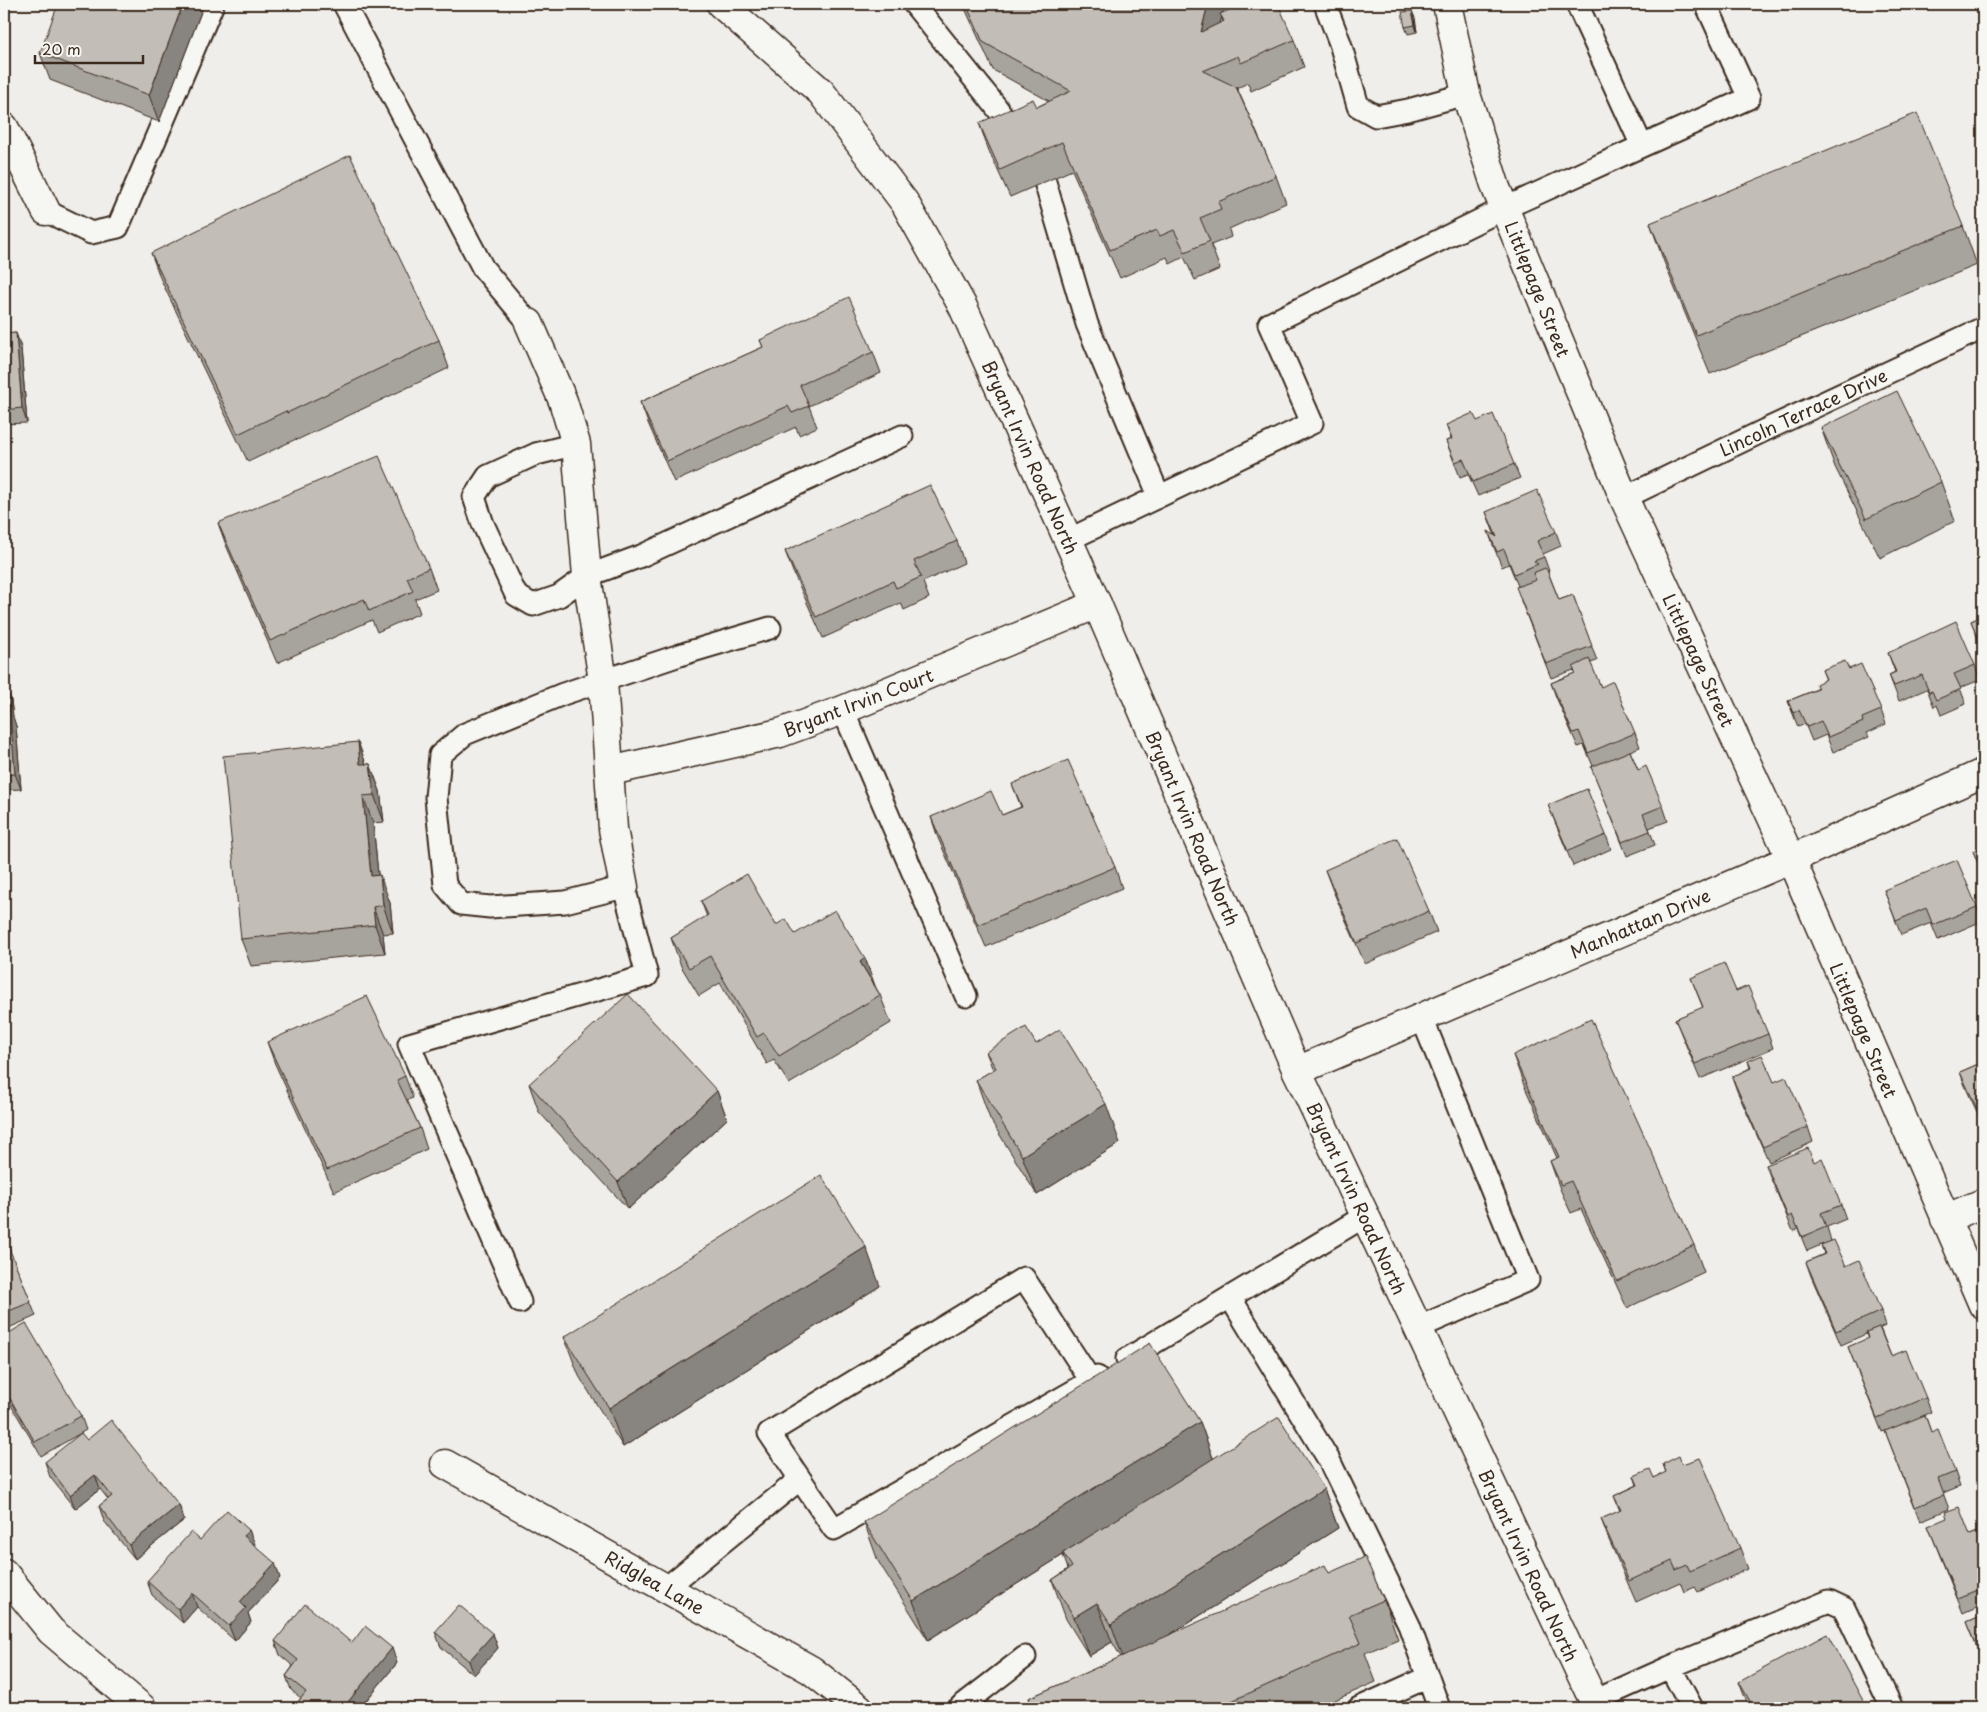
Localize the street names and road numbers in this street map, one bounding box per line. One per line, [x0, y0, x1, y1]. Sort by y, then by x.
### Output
street label: Littlepage Street [1498, 217, 1578, 361]
street label: Bryant Irvin Road North [976, 356, 1086, 558]
street label: Lincoln Terrace Drive [1715, 361, 1891, 463]
street label: Littlepage Street [1656, 589, 1742, 731]
street label: Bryant Irvin Court [779, 661, 937, 743]
street label: Bryant Irvin Road North [1140, 726, 1246, 930]
street label: Manhattan Drive [1566, 881, 1714, 965]
street label: Littlepage Street [1823, 958, 1905, 1102]
street label: Bryant Irvin Road North [1300, 1097, 1414, 1299]
street label: Bryant Irvin Road North [1472, 1464, 1586, 1666]
street label: Ridglea Lane [600, 1543, 710, 1621]

